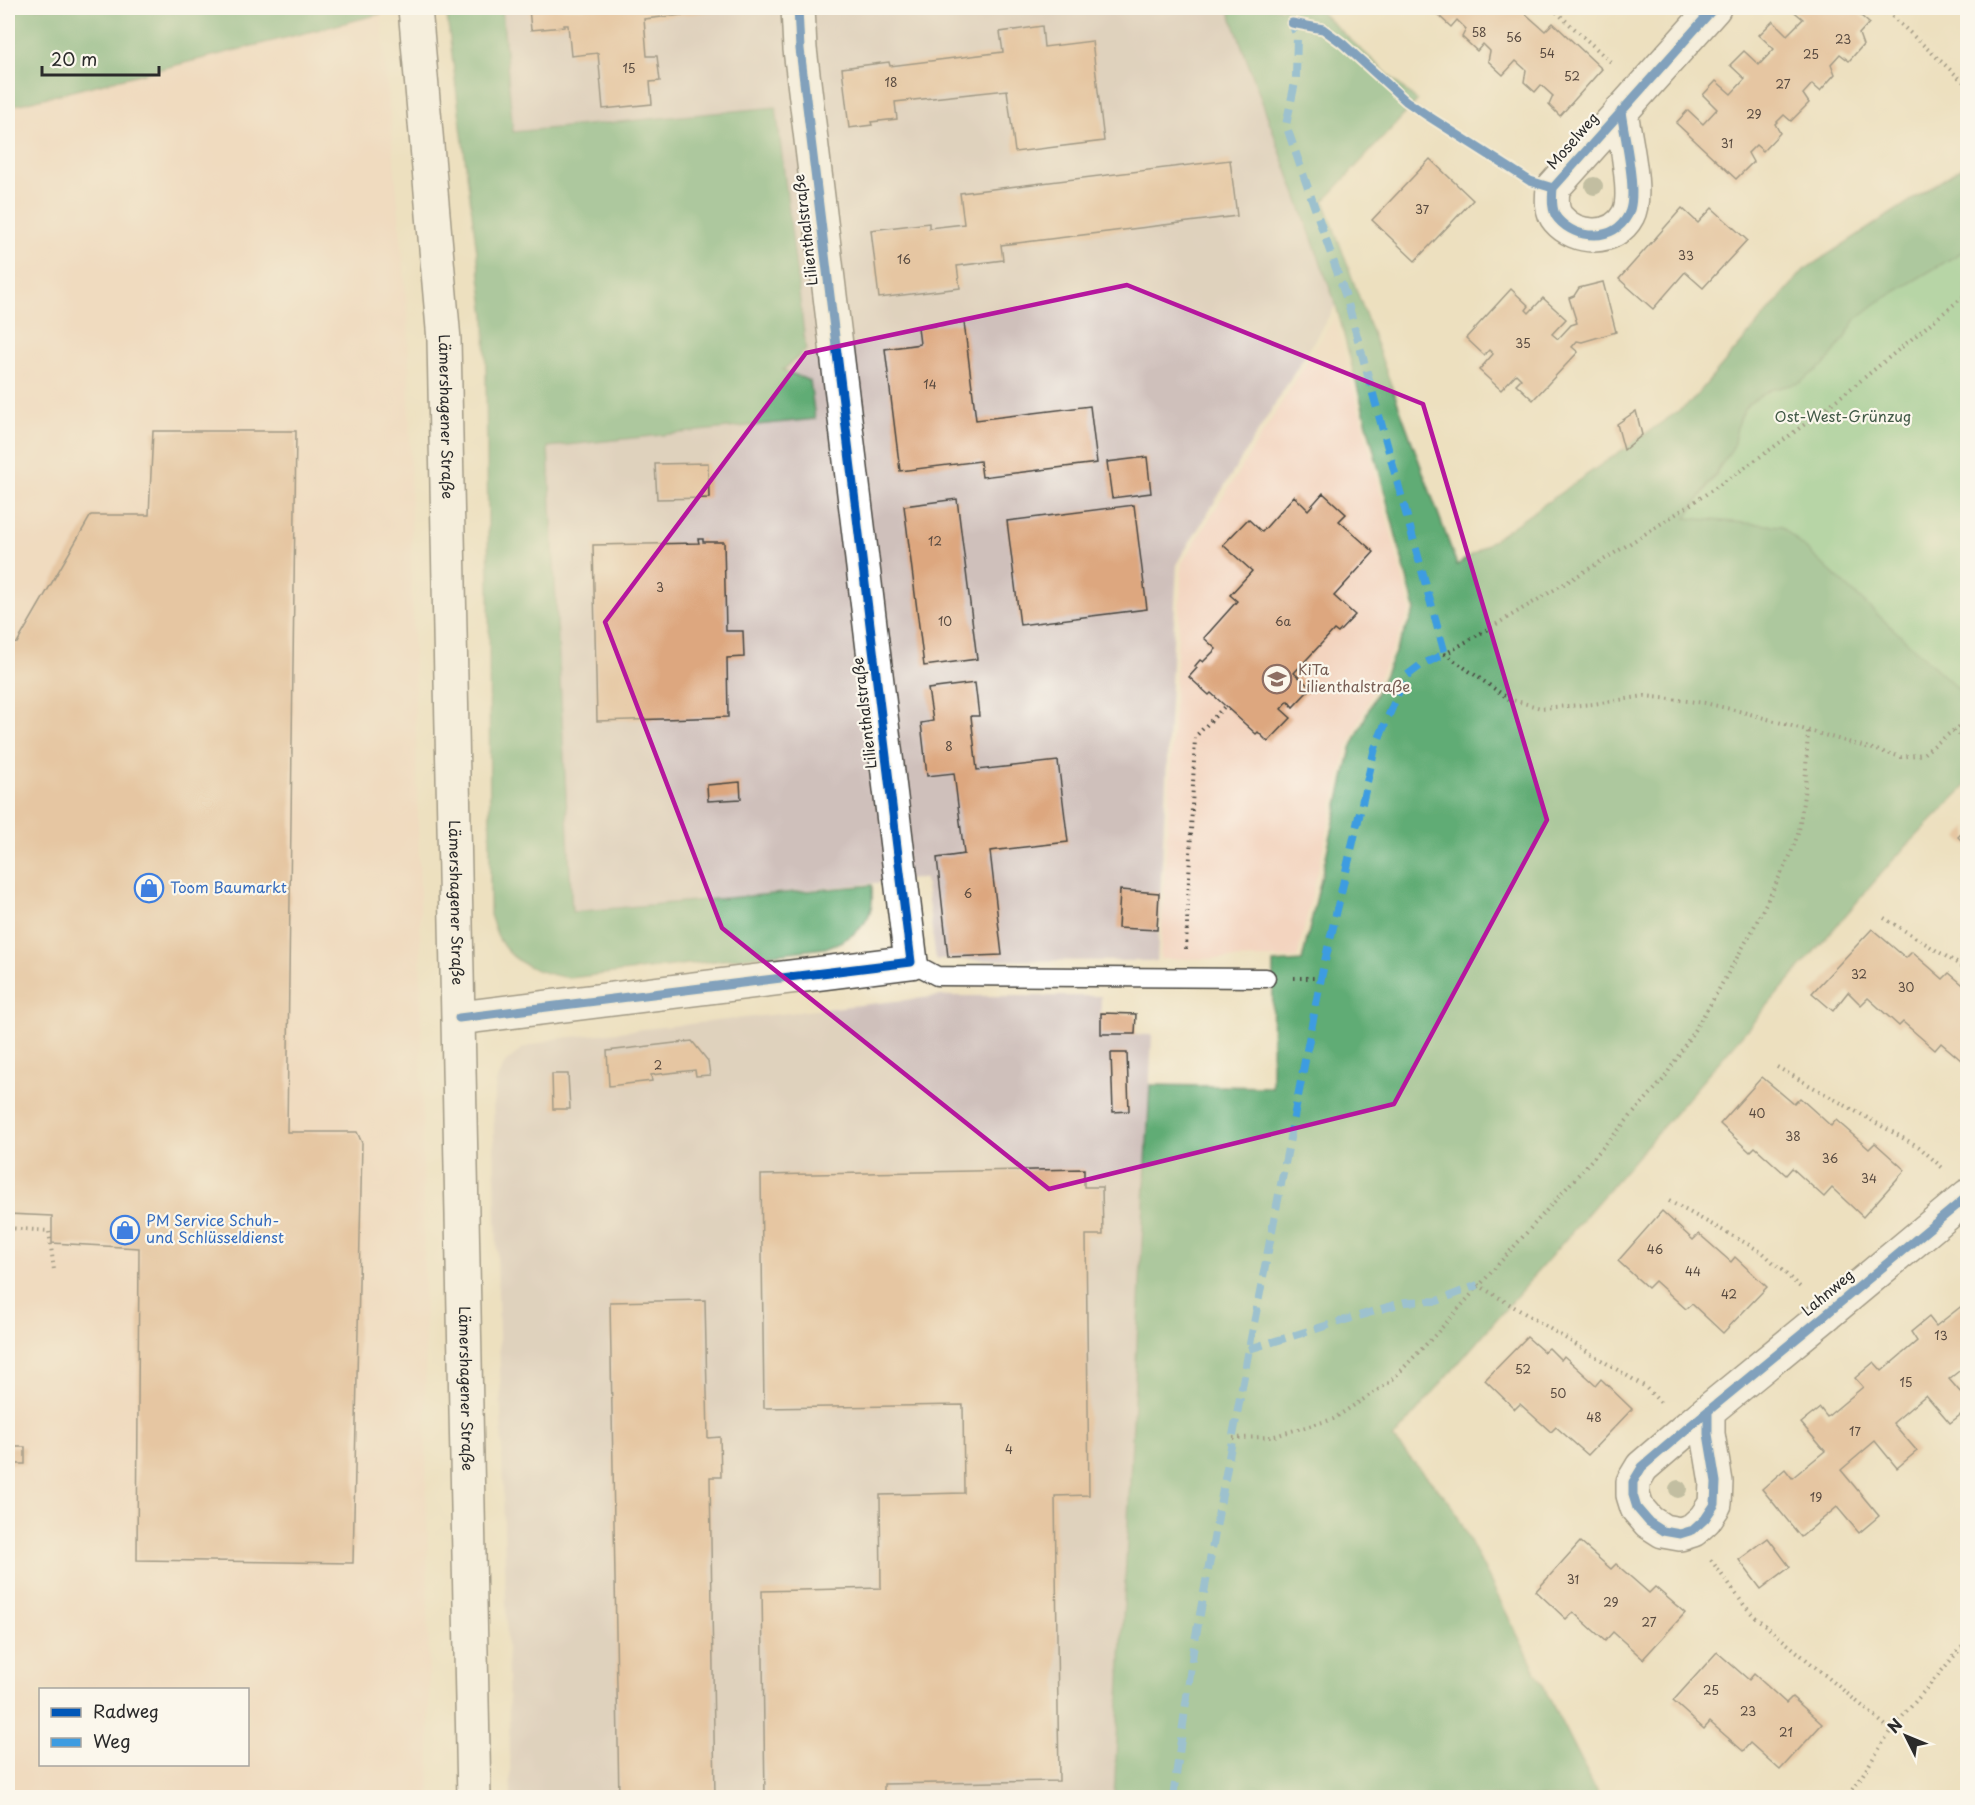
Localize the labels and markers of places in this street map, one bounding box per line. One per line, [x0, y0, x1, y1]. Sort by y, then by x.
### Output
place label: KiTa Lilienthalstraße [1298, 657, 1410, 697]
school or university icon: KiTa Lilienthalstraße [1261, 663, 1293, 695]
shop icon: Toom Baumarkt [133, 872, 165, 904]
place label: Toom Baumarkt [170, 875, 287, 898]
place label: PM Service Schuh- und Schlüsseldienst [146, 1208, 284, 1248]
shop icon: PM Service Schuh- und Schlüsseldienst [109, 1214, 141, 1246]

